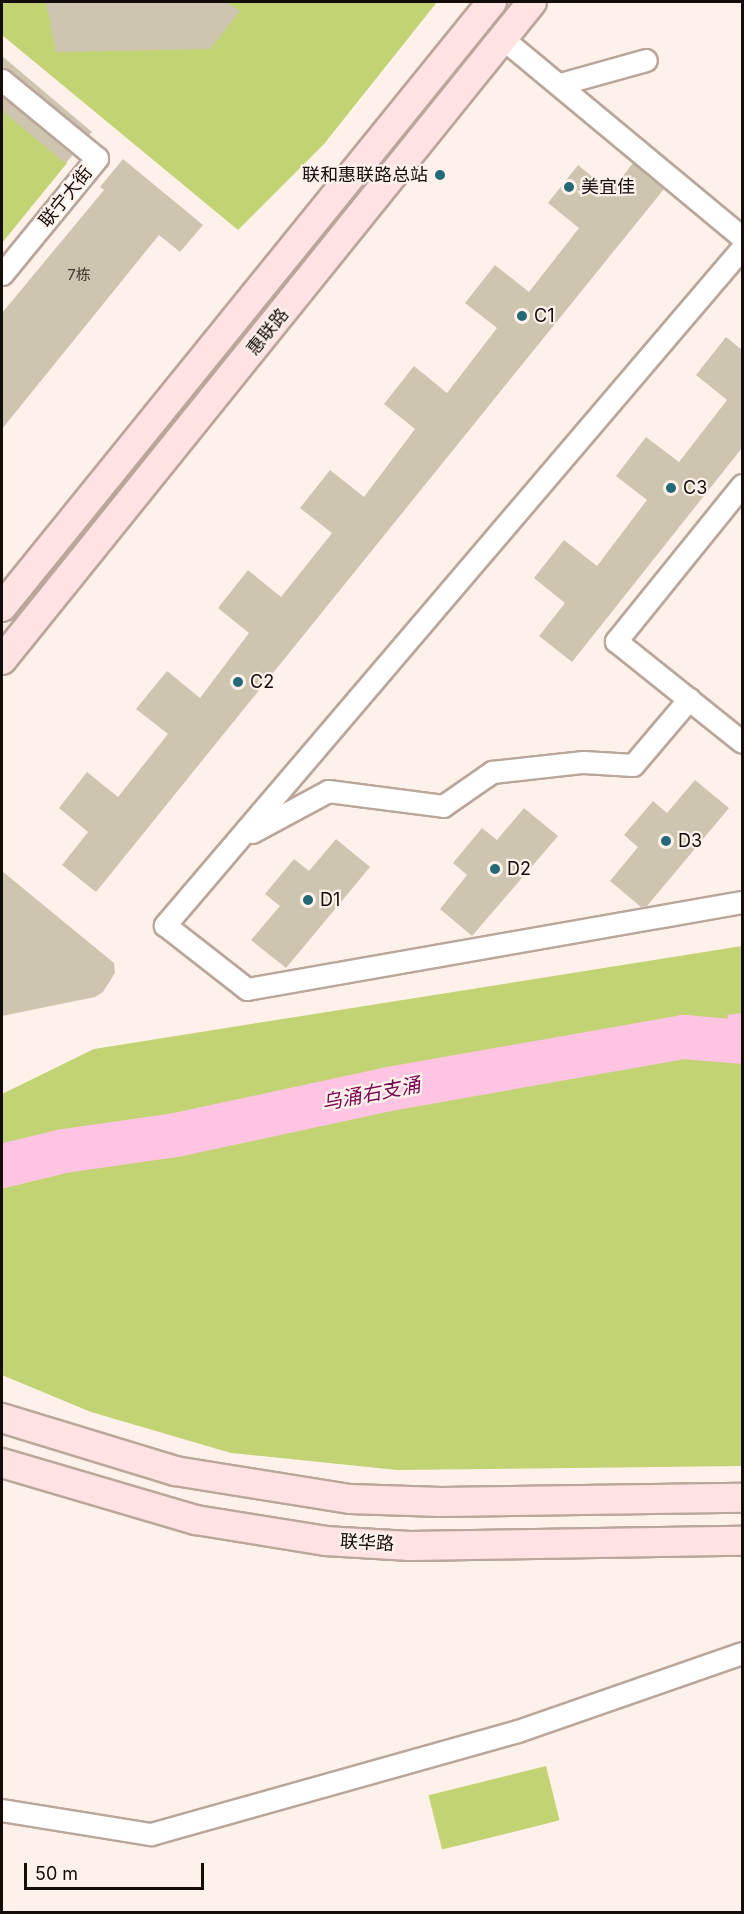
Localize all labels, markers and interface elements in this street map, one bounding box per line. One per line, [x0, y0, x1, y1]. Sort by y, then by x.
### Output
street label: 联宁大街 [35, 162, 97, 232]
place label: 联和惠联路总站 [302, 164, 428, 186]
marker: 联和惠联路总站 [433, 168, 447, 182]
place label: 美宜佳 [581, 176, 635, 198]
marker: 美宜佳 [562, 180, 576, 194]
house number: 7栋 [67, 266, 91, 284]
street label: 惠联路 [243, 304, 293, 360]
place label: C1 [534, 305, 554, 327]
marker: C1 [515, 309, 529, 323]
place label: C3 [683, 477, 707, 499]
marker: C3 [664, 481, 678, 495]
place label: C2 [250, 671, 274, 693]
marker: C2 [231, 675, 245, 689]
place label: D3 [678, 830, 702, 852]
marker: D3 [659, 834, 673, 848]
place label: D2 [507, 858, 531, 880]
marker: D2 [488, 862, 502, 876]
place label: D1 [320, 889, 340, 911]
marker: D1 [301, 893, 315, 907]
water label: 乌涌右支涌 [320, 1073, 422, 1115]
street label: 联华路 [339, 1531, 395, 1555]
scale bar [27, 1851, 207, 1889]
text: 50 m [35, 1863, 78, 1884]

